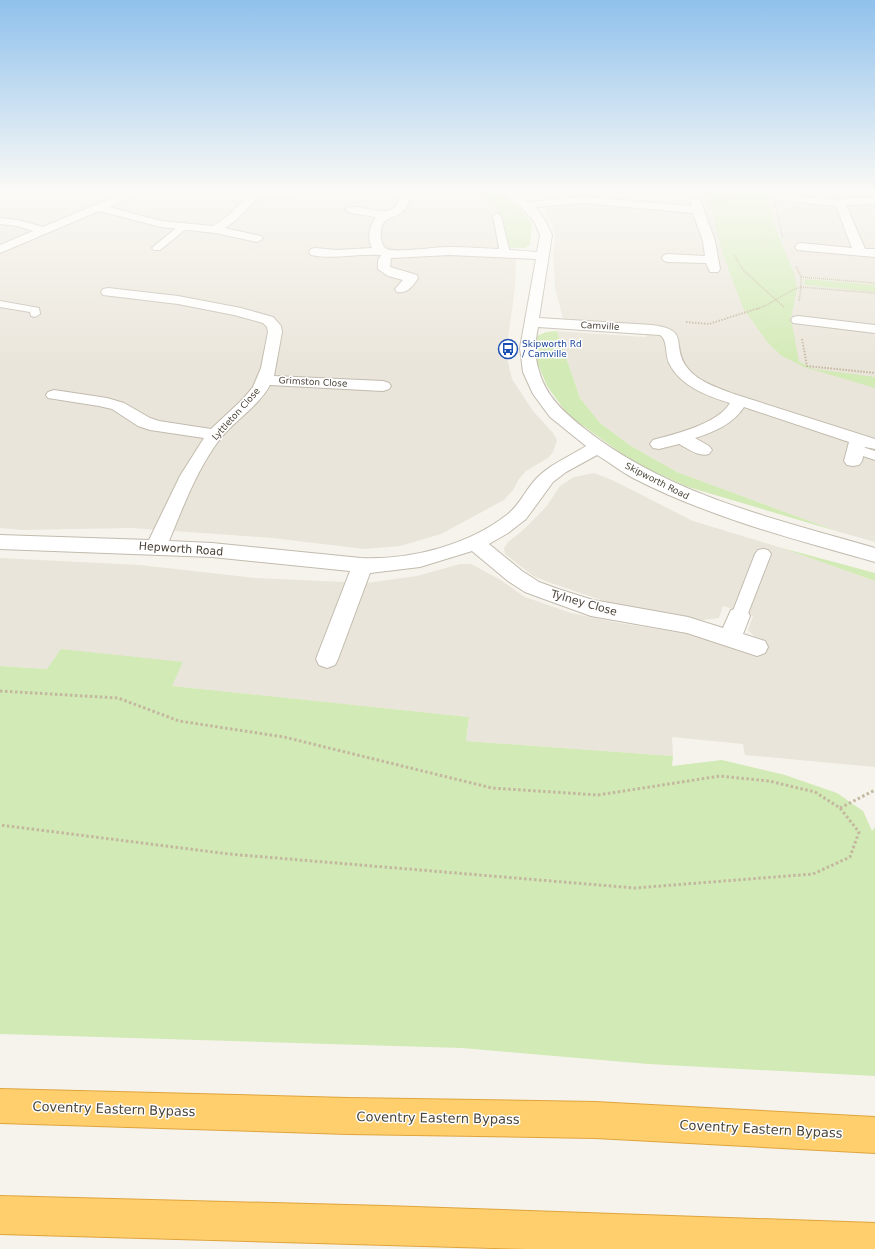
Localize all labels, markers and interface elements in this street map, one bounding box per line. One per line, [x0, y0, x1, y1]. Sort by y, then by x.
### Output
street label: Camville [580, 320, 620, 332]
bus stop icon: Skipworth Rd / Camville [497, 338, 519, 360]
place label: Skipworth Rd / Camville [522, 339, 582, 359]
street label: Grimston Close [278, 375, 348, 389]
street label: Lyttleton Close [210, 386, 262, 442]
street label: Skipworth Road [623, 461, 691, 501]
street label: Hepworth Road [138, 540, 224, 558]
street label: Tylney Close [548, 587, 619, 619]
street label: Coventry Eastern Bypass [32, 1099, 196, 1119]
street label: Coventry Eastern Bypass [356, 1109, 520, 1127]
street label: Coventry Eastern Bypass [679, 1117, 843, 1141]

